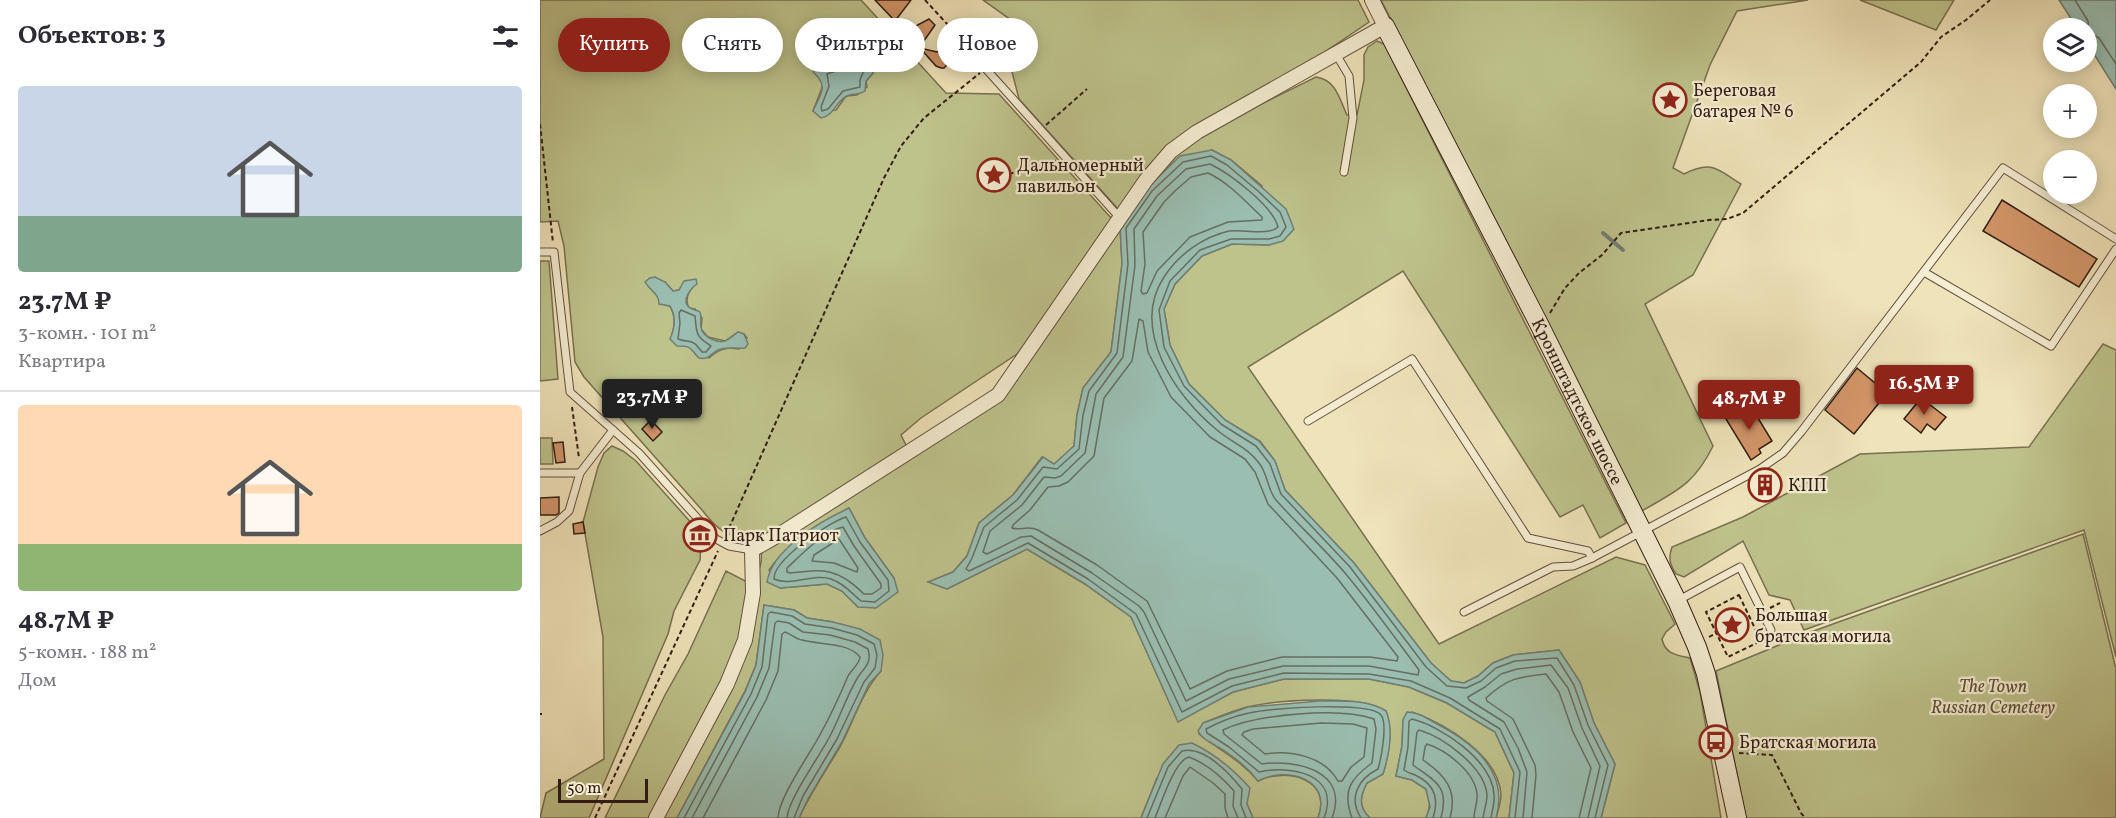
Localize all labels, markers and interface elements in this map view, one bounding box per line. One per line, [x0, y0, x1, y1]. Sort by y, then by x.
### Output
text: Объектов: 3 [18, 18, 166, 54]
chip: Купить [558, 18, 670, 72]
chip: Снять [682, 18, 783, 72]
chip: Фильтры [795, 18, 925, 72]
chip: Новое [937, 18, 1038, 72]
map controls [2043, 18, 2097, 204]
button: layers [2043, 18, 2097, 72]
icon: filters [489, 20, 522, 53]
place label: Береговая батарея № 6 [1693, 79, 1794, 125]
place icon: Береговая батарея № 6 [1652, 82, 1688, 118]
button: + [2043, 84, 2097, 138]
icon: home [216, 125, 324, 233]
button: − [2043, 150, 2097, 204]
place label: Дальномерный павильон [1017, 154, 1144, 200]
place icon: Дальномерный павильон [976, 157, 1012, 193]
text: 23.7M ₽ [18, 284, 112, 320]
street label: Кронштадтское шоссе [1524, 315, 1628, 490]
text: 3-комн. · 101 m² [18, 320, 157, 348]
text: Квартира [18, 348, 106, 376]
pin: 16.5M ₽ [1869, 365, 1979, 416]
text: 16.5M ₽ [1888, 370, 1960, 398]
pin: 23.7M ₽ [597, 379, 707, 430]
pin: 48.7M ₽ [1694, 380, 1804, 431]
text: 23.7M ₽ [616, 384, 688, 412]
text: 48.7M ₽ [1712, 385, 1786, 413]
icon: home [216, 444, 324, 552]
building icon: КПП [1747, 467, 1783, 503]
place label: КПП [1788, 474, 1827, 499]
museum icon: Парк Патриот [682, 517, 718, 553]
place label: Парк Патриот [723, 524, 839, 549]
text: 48.7M ₽ [18, 603, 114, 639]
place label: Большая братская могила [1755, 604, 1891, 650]
place icon: Большая братская могила [1714, 607, 1750, 643]
text: 5-комн. · 188 m² [18, 639, 156, 667]
text: Дом [18, 667, 57, 695]
park label: The Town Russian Cemetery [1931, 675, 2055, 721]
bus stop icon: Братская могила [1698, 724, 1734, 760]
place label: Братская могила [1739, 731, 1877, 756]
scale bar [558, 776, 648, 804]
text: 50 m [567, 778, 601, 800]

